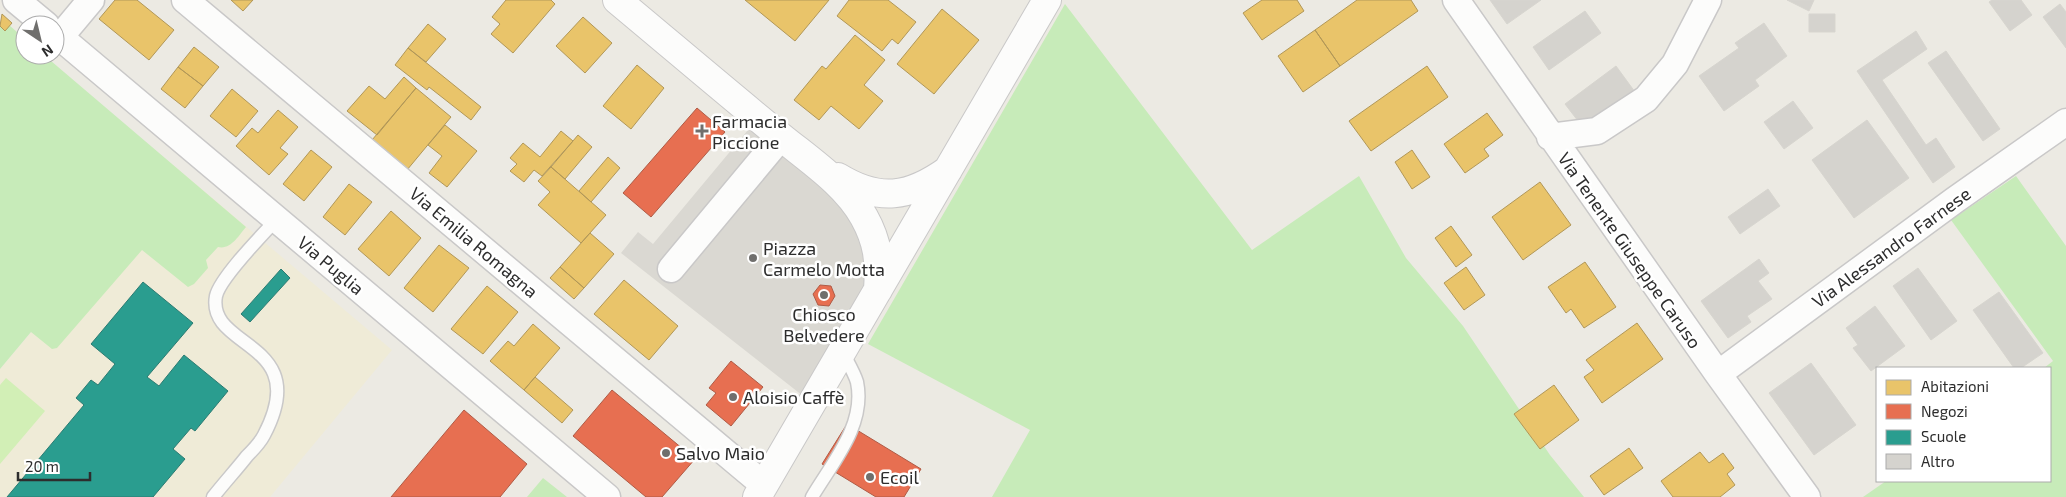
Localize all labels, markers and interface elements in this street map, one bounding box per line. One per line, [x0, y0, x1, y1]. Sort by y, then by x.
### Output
north arrow [15, 15, 65, 65]
text: N [39, 41, 57, 61]
place label: Farmacia Piccione [712, 110, 787, 153]
marker: Farmacia Piccione [696, 125, 708, 137]
street label: Via Tenente Giuseppe Caruso [1554, 148, 1706, 352]
street label: Via Emilia Romagna [405, 182, 543, 302]
street label: Via Alessandro Farnese [1807, 182, 1975, 312]
street label: Via Puglia [293, 231, 369, 299]
place label: Piazza Carmelo Motta [763, 237, 885, 280]
marker: Piazza Carmelo Motta [747, 252, 759, 264]
marker: Chiosco Belvedere [818, 289, 830, 301]
place label: Chiosco Belvedere [783, 303, 865, 346]
legend [1876, 367, 2051, 482]
text: Abitazioni [1921, 377, 1989, 395]
place label: Aloisio Caffè [743, 386, 845, 408]
marker: Aloisio Caffè [727, 391, 739, 403]
text: Negozi [1921, 402, 1968, 420]
text: Scuole [1921, 427, 1966, 445]
place label: Salvo Maio [676, 442, 765, 464]
marker: Salvo Maio [660, 447, 672, 459]
scale bar [18, 450, 90, 482]
text: Altro [1921, 452, 1955, 470]
text: 20 m [25, 457, 59, 475]
place label: Ecoil [880, 466, 919, 488]
marker: Ecoil [864, 471, 876, 483]

